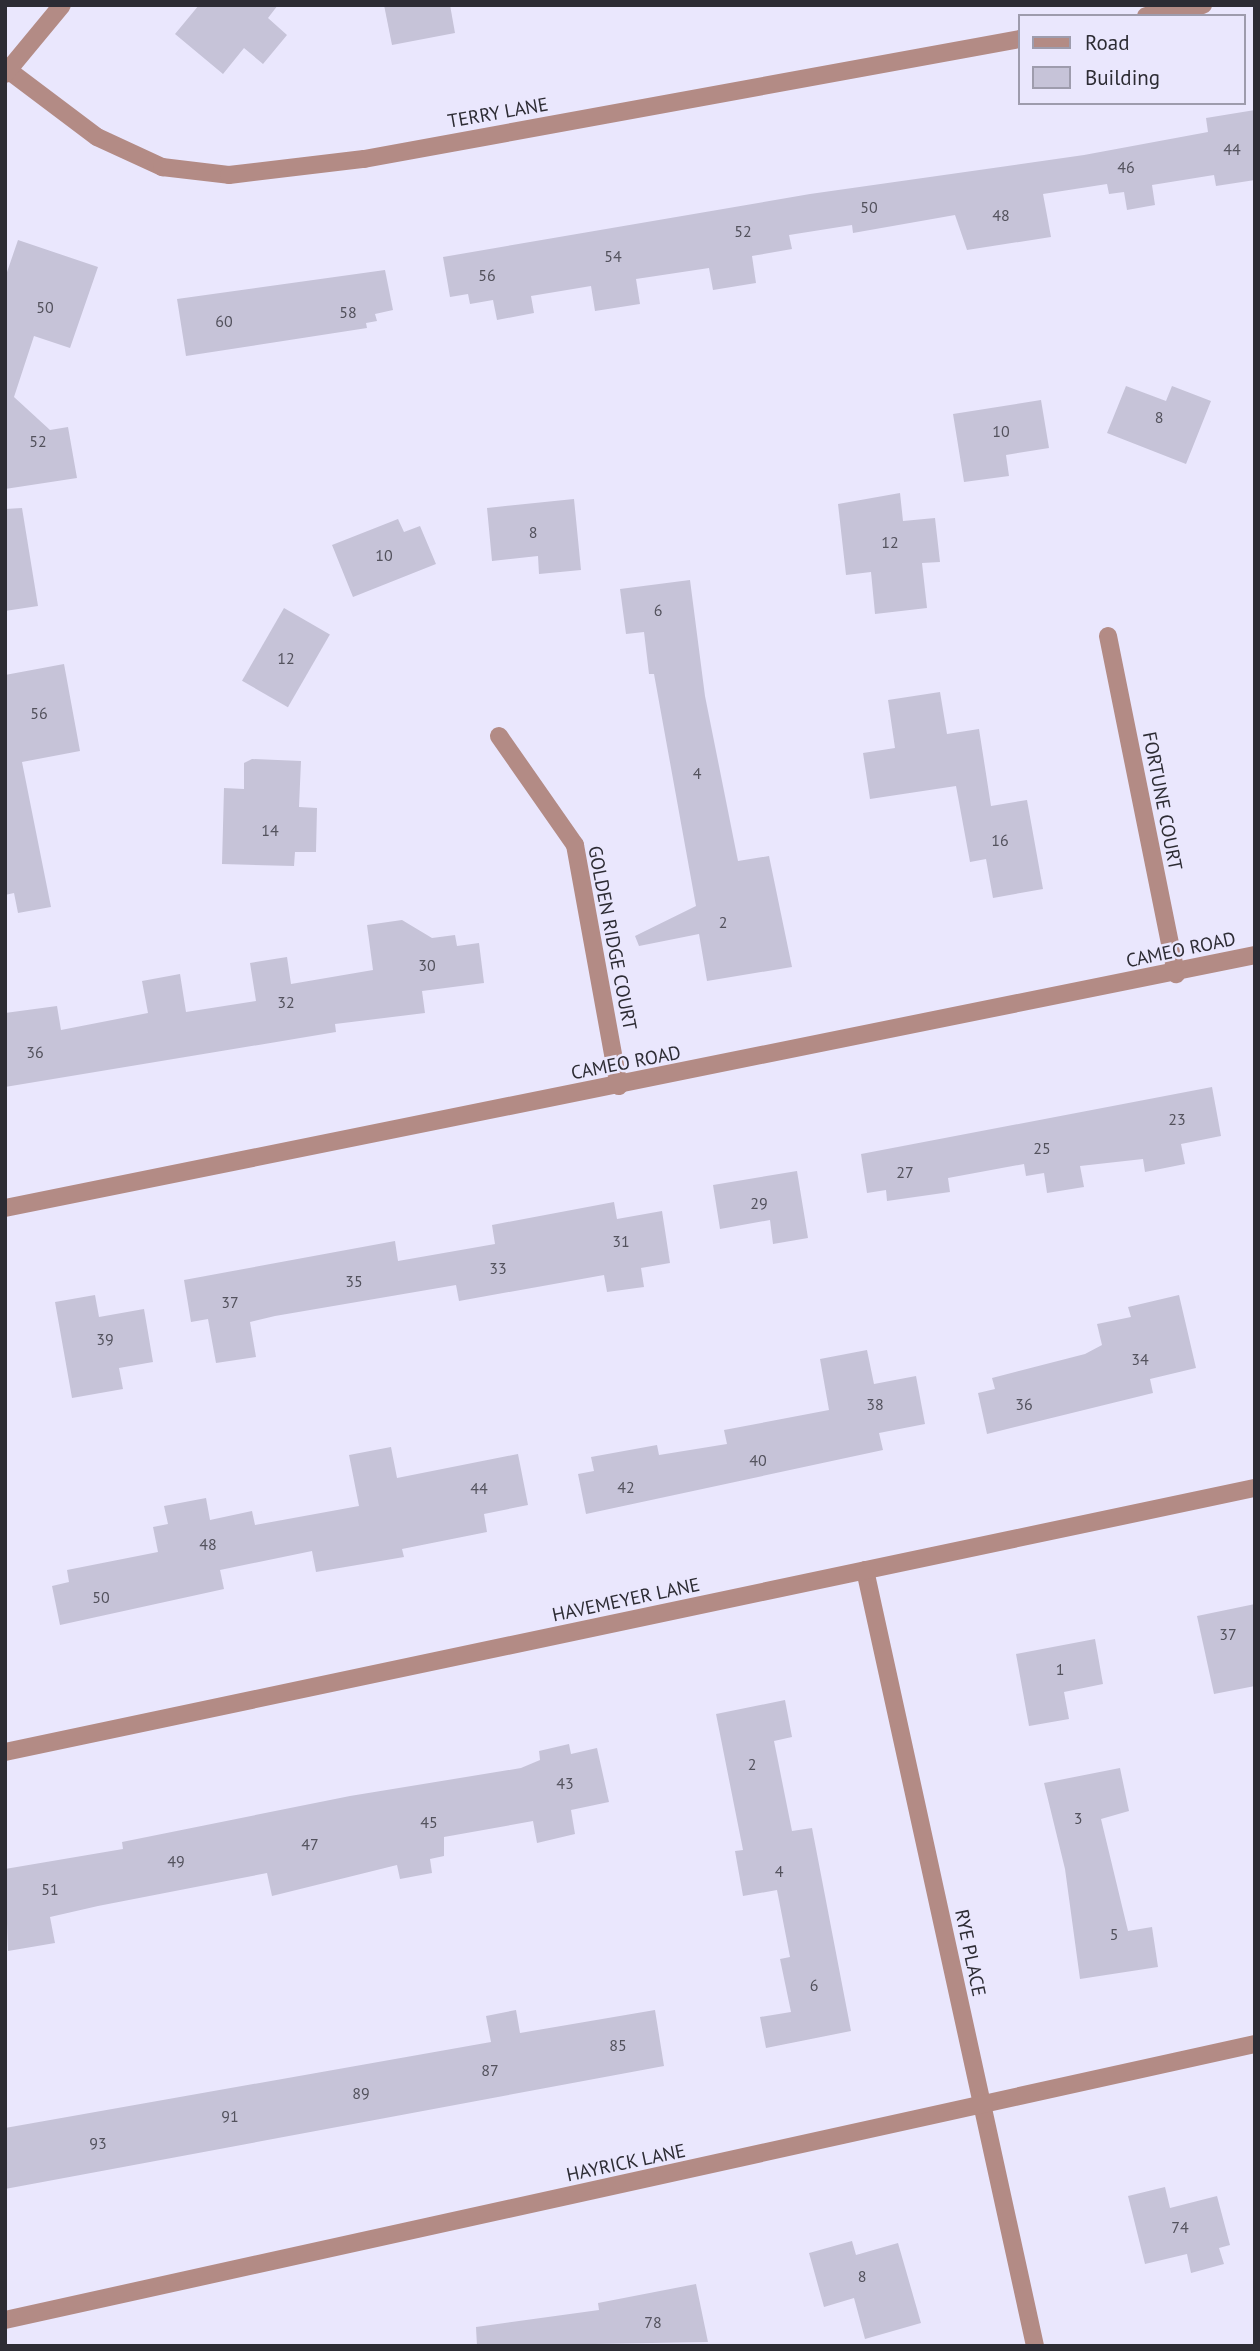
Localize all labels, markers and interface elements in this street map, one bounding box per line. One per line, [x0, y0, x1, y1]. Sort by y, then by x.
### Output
legend [1018, 14, 1246, 105]
text: Road [1085, 29, 1129, 56]
text: Building [1085, 64, 1160, 91]
street label: TERRY LANE [446, 93, 550, 133]
house number: 44 [1223, 139, 1241, 159]
house number: 46 [1117, 157, 1135, 177]
house number: 50 [860, 197, 878, 217]
house number: 48 [992, 205, 1010, 225]
house number: 52 [734, 221, 752, 241]
house number: 54 [604, 246, 622, 266]
house number: 56 [478, 265, 496, 285]
house number: 50 [36, 297, 54, 317]
house number: 58 [339, 302, 357, 322]
house number: 60 [215, 311, 233, 331]
house number: 8 [1155, 407, 1163, 427]
house number: 10 [992, 421, 1010, 441]
house number: 52 [29, 431, 47, 451]
house number: 8 [529, 522, 537, 542]
house number: 12 [881, 532, 899, 552]
house number: 10 [375, 545, 393, 565]
house number: 6 [654, 600, 662, 620]
house number: 12 [277, 648, 295, 668]
house number: 56 [30, 703, 48, 723]
street label: FORTUNE COURT [1137, 730, 1187, 872]
house number: 4 [693, 763, 701, 783]
house number: 14 [261, 820, 279, 840]
house number: 16 [991, 830, 1009, 850]
street label: GOLDEN RIDGE COURT [583, 844, 641, 1032]
house number: 2 [719, 912, 727, 932]
street label: CAMEO ROAD [1124, 927, 1238, 973]
house number: 30 [418, 955, 436, 975]
house number: 32 [277, 992, 295, 1012]
street label: CAMEO ROAD [569, 1041, 683, 1085]
house number: 36 [26, 1042, 44, 1062]
house number: 23 [1168, 1109, 1186, 1129]
house number: 25 [1033, 1138, 1051, 1158]
house number: 27 [896, 1162, 914, 1182]
house number: 29 [750, 1193, 768, 1213]
house number: 31 [612, 1231, 630, 1251]
house number: 33 [489, 1258, 507, 1278]
house number: 35 [345, 1271, 363, 1291]
house number: 37 [221, 1292, 239, 1312]
house number: 39 [96, 1329, 114, 1349]
house number: 34 [1131, 1349, 1149, 1369]
house number: 38 [866, 1394, 884, 1414]
house number: 36 [1015, 1394, 1033, 1414]
house number: 40 [749, 1450, 767, 1470]
house number: 42 [617, 1477, 635, 1497]
house number: 44 [470, 1478, 488, 1498]
house number: 48 [199, 1534, 217, 1554]
street label: HAVEMEYER LANE [550, 1573, 702, 1627]
house number: 50 [92, 1587, 110, 1607]
house number: 37 [1219, 1624, 1237, 1644]
house number: 1 [1056, 1659, 1064, 1679]
house number: 2 [748, 1754, 756, 1774]
house number: 43 [556, 1773, 574, 1793]
house number: 3 [1074, 1808, 1082, 1828]
house number: 45 [420, 1812, 438, 1832]
house number: 47 [301, 1834, 319, 1854]
house number: 49 [167, 1851, 185, 1871]
house number: 4 [775, 1861, 783, 1881]
house number: 51 [41, 1879, 59, 1899]
street label: RYE PLACE [950, 1907, 990, 1999]
house number: 5 [1110, 1924, 1118, 1944]
house number: 6 [810, 1975, 818, 1995]
house number: 85 [609, 2035, 627, 2055]
house number: 87 [481, 2060, 499, 2080]
house number: 89 [352, 2083, 370, 2103]
house number: 91 [221, 2106, 239, 2126]
house number: 93 [89, 2133, 107, 2153]
street label: HAYRICK LANE [564, 2139, 688, 2187]
house number: 74 [1171, 2217, 1189, 2237]
house number: 8 [858, 2266, 866, 2286]
house number: 78 [644, 2312, 662, 2332]

